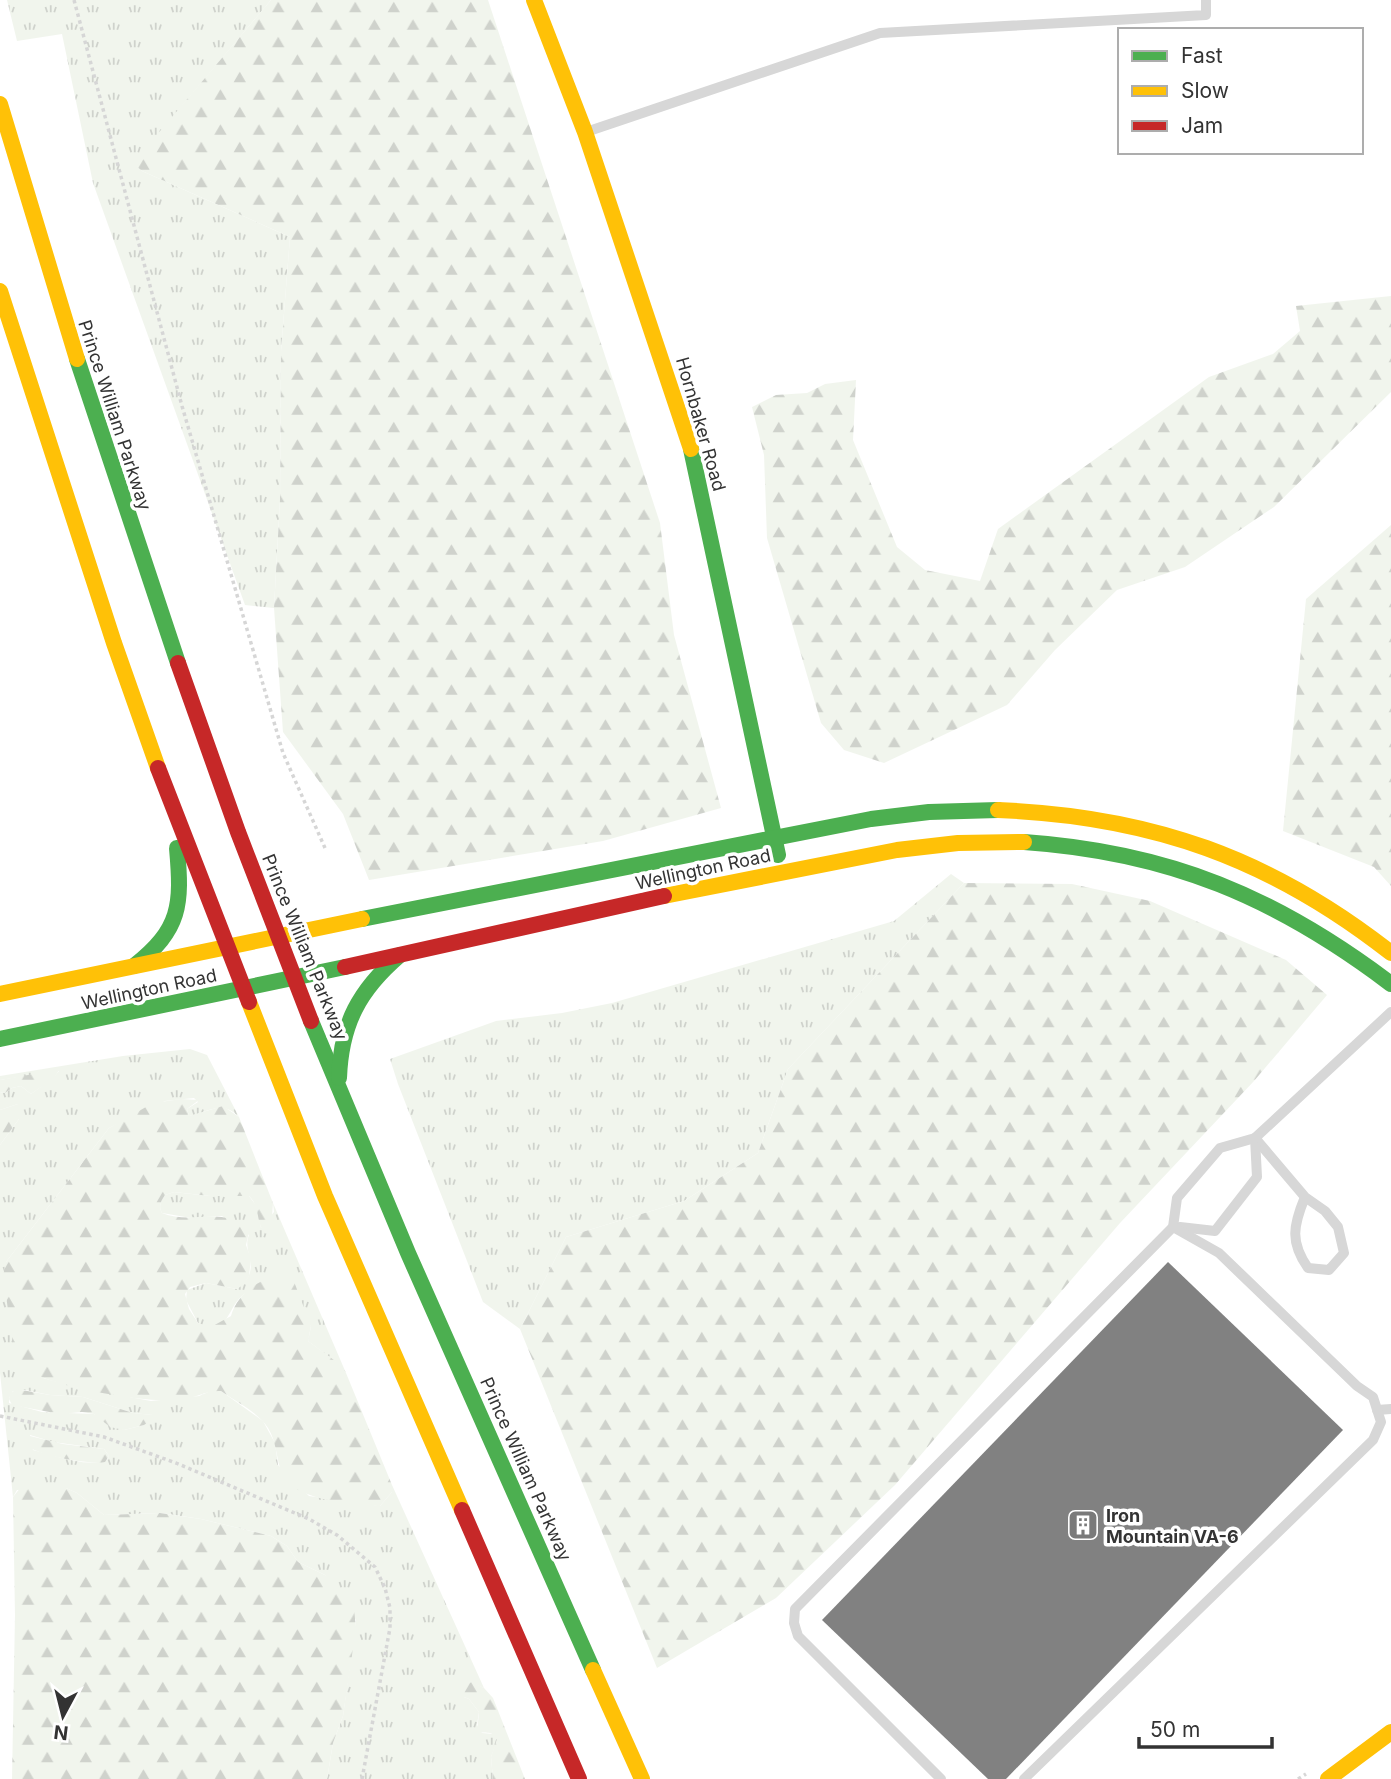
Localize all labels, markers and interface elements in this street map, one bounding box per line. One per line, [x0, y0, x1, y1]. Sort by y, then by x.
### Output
legend [1118, 28, 1363, 154]
text: Fast [1181, 43, 1223, 68]
text: Slow [1181, 78, 1229, 103]
text: Jam [1181, 113, 1223, 138]
street label: Prince William Parkway [74, 317, 156, 513]
street label: Hornbaker Road [672, 355, 730, 493]
street label: Wellington Road [633, 844, 773, 894]
street label: Prince William Parkway [258, 851, 352, 1043]
street label: Wellington Road [79, 964, 219, 1014]
street label: Prince William Parkway [476, 1374, 576, 1564]
place label: Iron Mountain VA-6 [1106, 1505, 1239, 1547]
building icon: Iron Mountain VA-6 [1066, 1508, 1100, 1542]
north arrow [28, 1681, 98, 1751]
scale bar [1139, 1706, 1272, 1750]
text: 50 m [1150, 1717, 1200, 1742]
text: N [52, 1720, 70, 1745]

